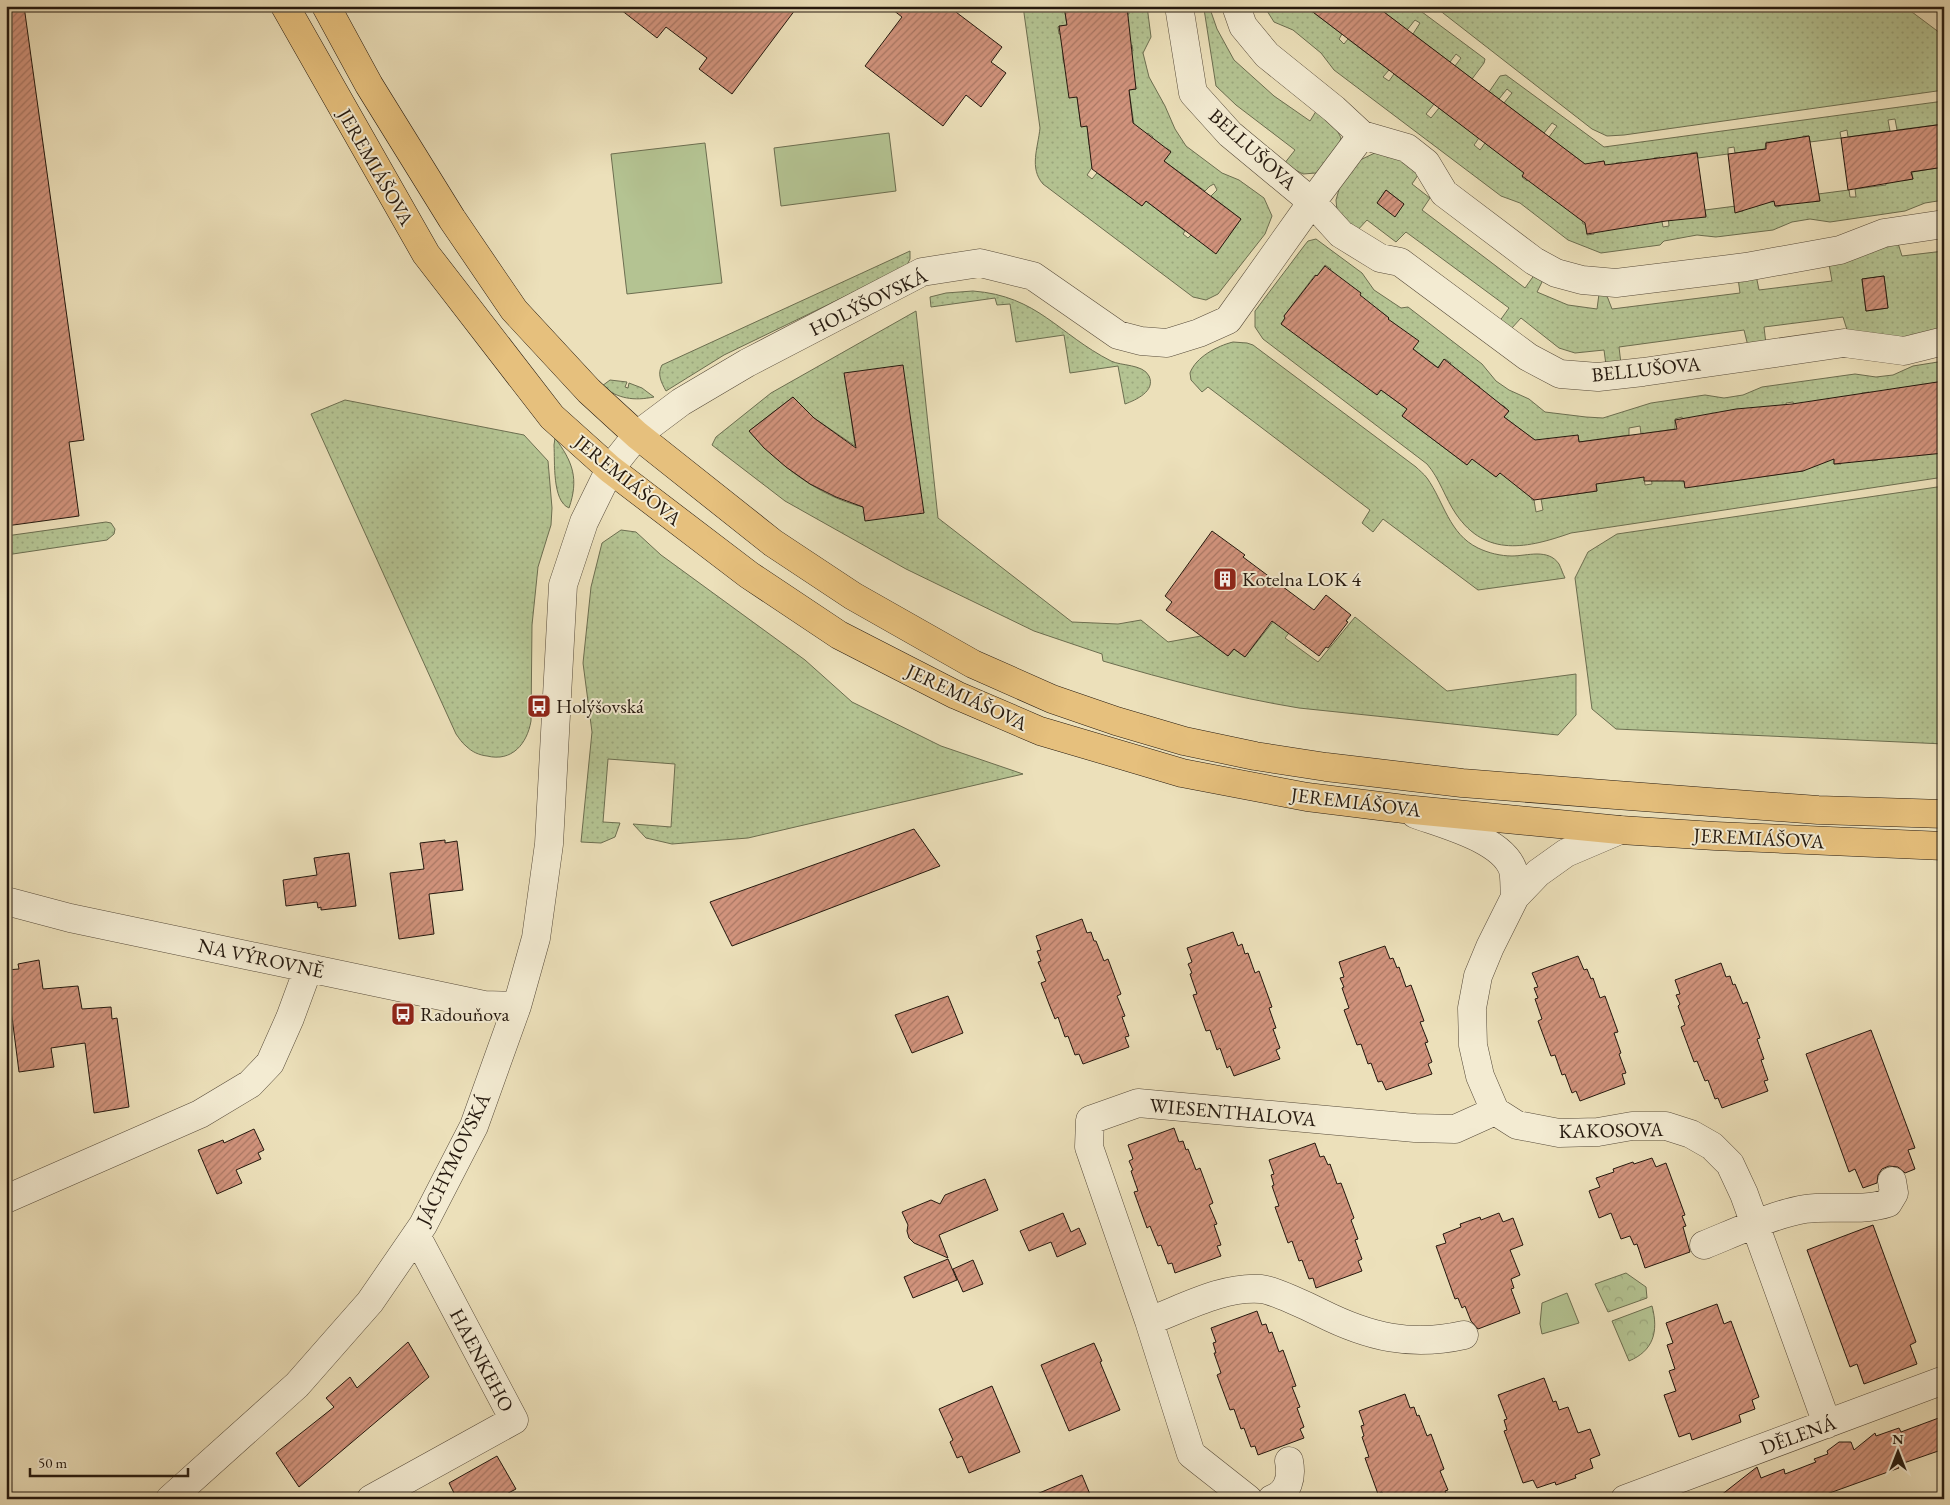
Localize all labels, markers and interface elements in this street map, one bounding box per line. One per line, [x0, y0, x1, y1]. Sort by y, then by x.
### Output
street label: JEREMIÁŠOVA [331, 102, 420, 230]
street label: BELLUŠOVA [1204, 103, 1303, 195]
street label: HOLÝŠOVSKÁ [805, 262, 931, 342]
street label: BELLUŠOVA [1590, 350, 1702, 388]
street label: JEREMIÁŠOVA [567, 427, 687, 531]
building icon: Kotelna LOK 4 [1212, 566, 1238, 592]
place label: Kotelna LOK 4 [1242, 566, 1361, 592]
street label: JEREMIÁŠOVA [900, 657, 1032, 736]
bus stop icon: Holýšovská [526, 693, 552, 719]
place label: Holýšovská [556, 693, 644, 719]
street label: JEREMIÁŠOVA [1288, 781, 1423, 823]
street label: JEREMIÁŠOVA [1691, 821, 1825, 854]
street label: NA VÝROVNĚ [196, 932, 326, 984]
bus stop icon: Radouňova [390, 1001, 416, 1027]
place label: Radouňova [420, 1001, 509, 1027]
street label: JÁCHYMOVSKÁ [409, 1088, 496, 1231]
street label: WIESENTHALOVA [1149, 1092, 1318, 1132]
street label: KAKOSOVA [1558, 1116, 1664, 1144]
street label: HAENKEHO [444, 1304, 520, 1416]
street label: DĚLENÁ [1756, 1409, 1840, 1461]
north arrow [1872, 1428, 1922, 1478]
text: N [1892, 1430, 1904, 1448]
scale bar [30, 1445, 188, 1477]
text: 50 m [38, 1453, 67, 1472]

